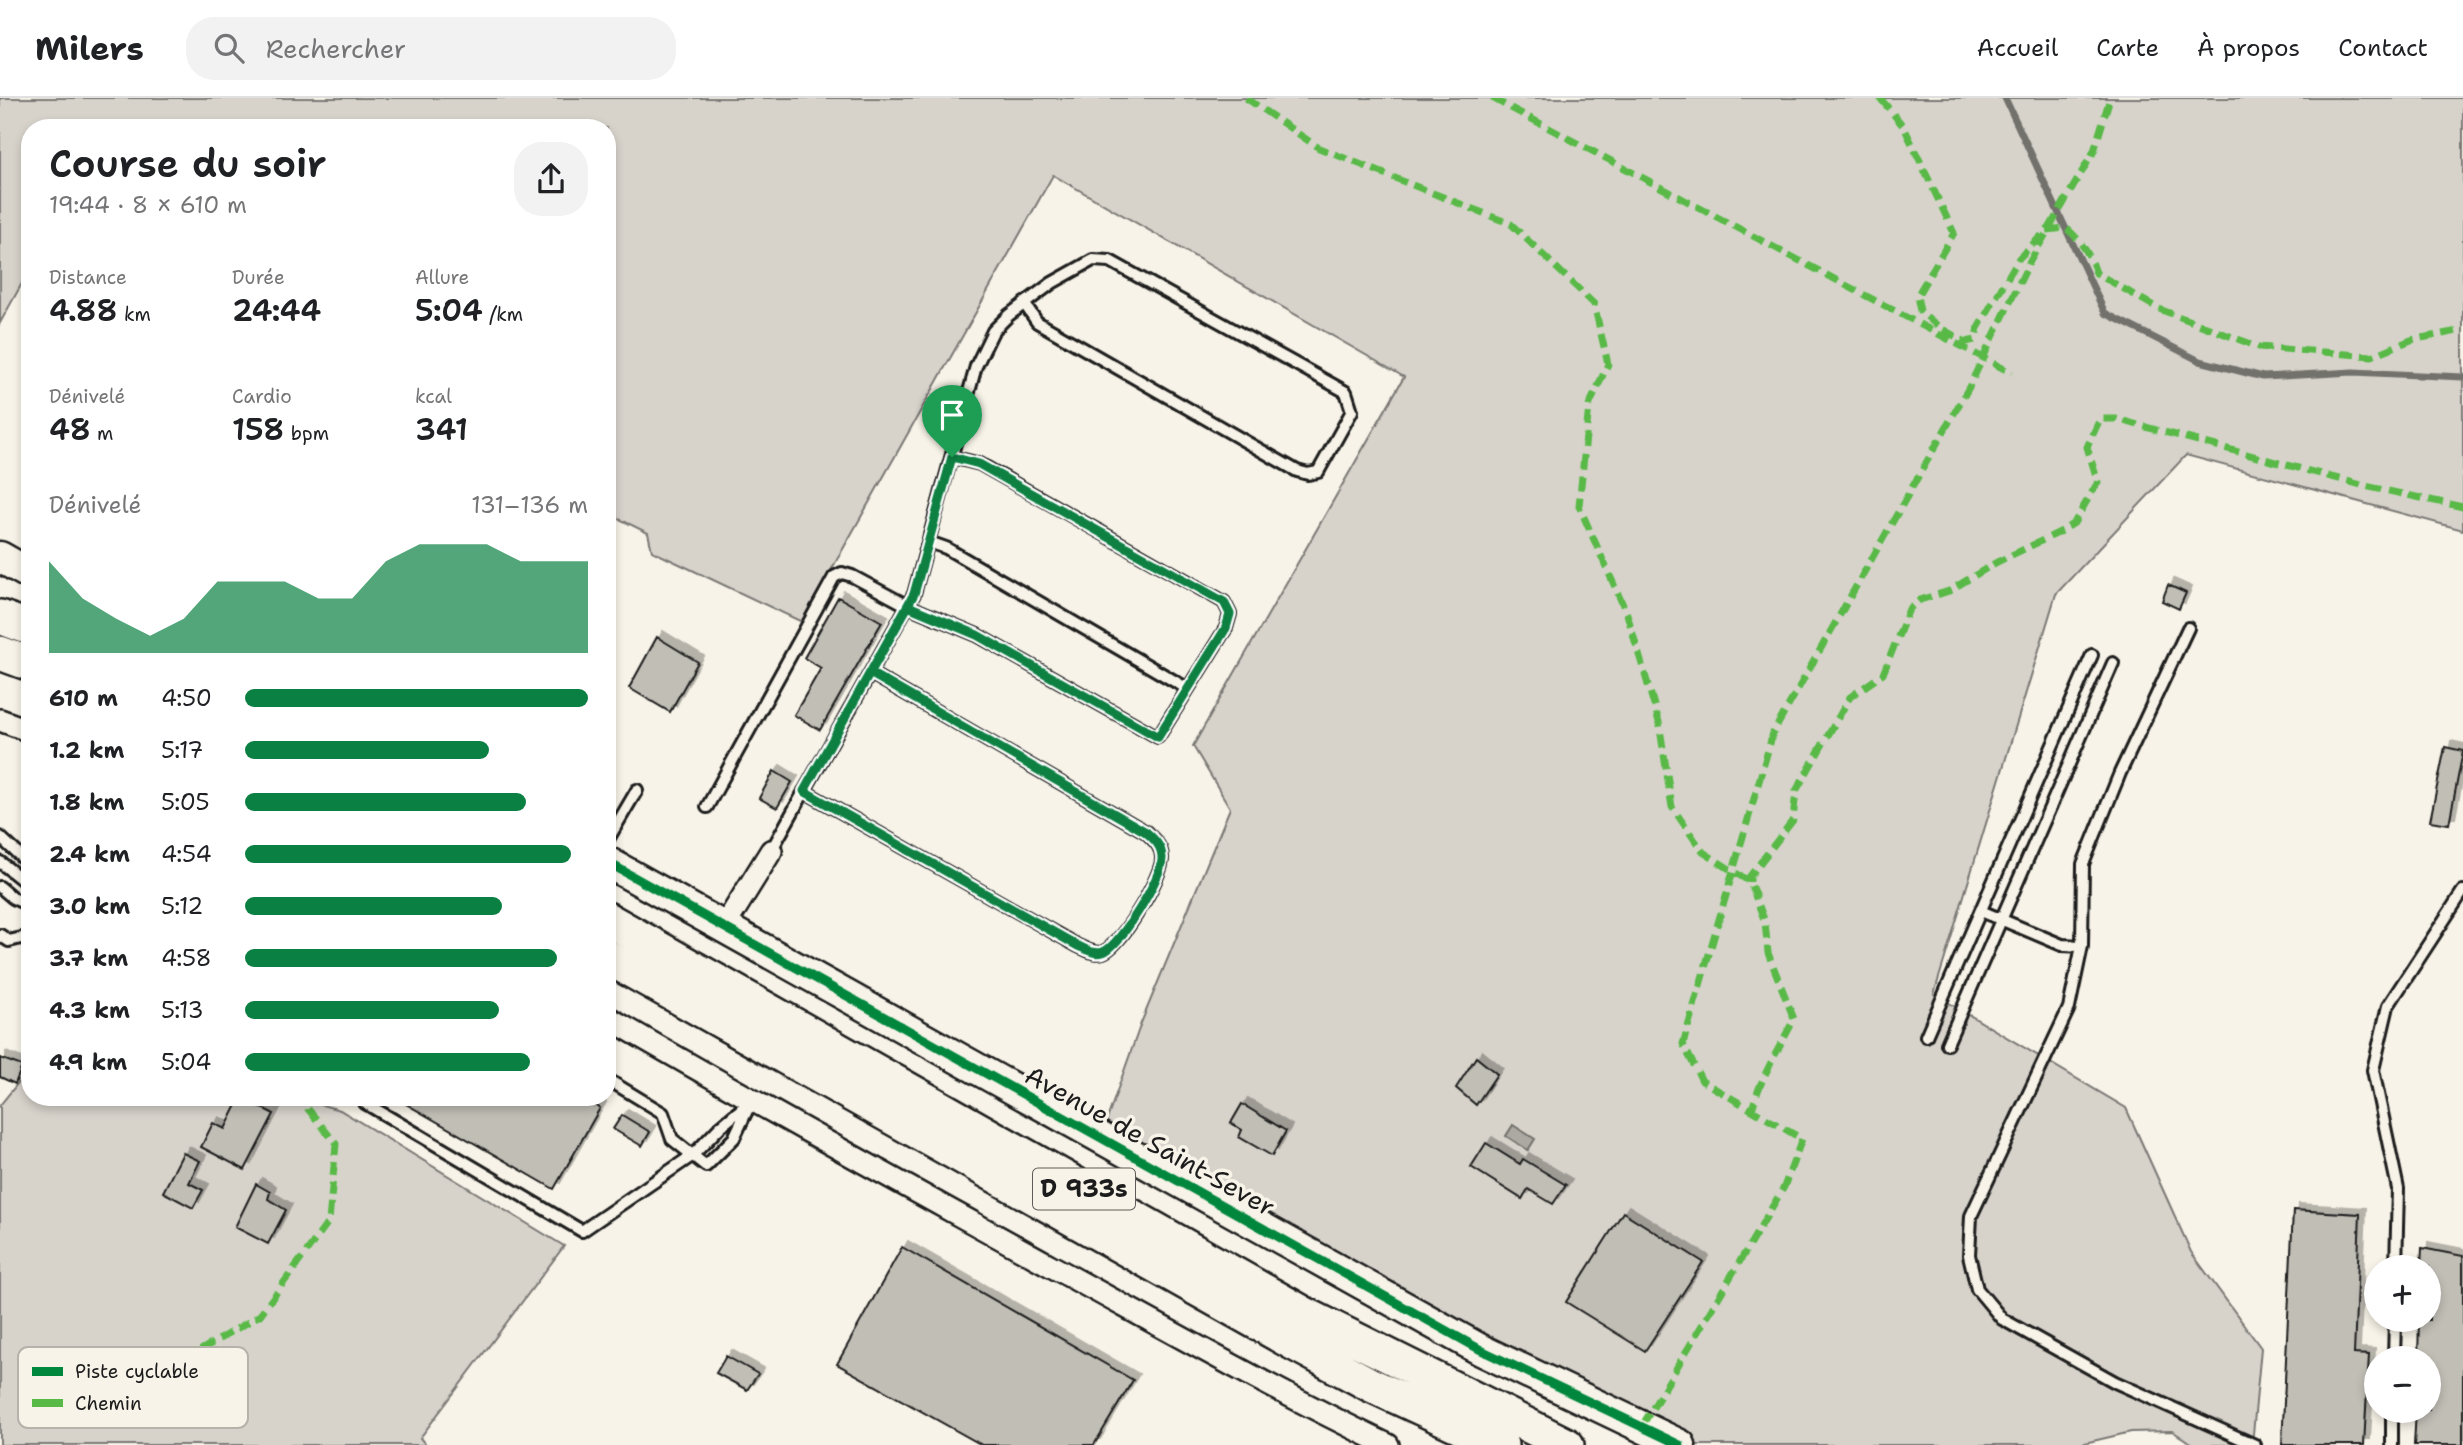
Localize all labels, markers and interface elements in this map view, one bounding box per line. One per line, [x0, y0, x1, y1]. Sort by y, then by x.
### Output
search box [186, 17, 676, 80]
text: Milers [35, 26, 144, 71]
icon: search [210, 29, 248, 67]
text: Rechercher [266, 31, 406, 66]
text: Accueil [1977, 32, 2058, 64]
text: Carte [2096, 32, 2159, 64]
text: À propos [2197, 32, 2300, 64]
text: Contact [2338, 32, 2428, 64]
text: Course du soir [49, 138, 327, 189]
button: share [514, 142, 588, 216]
text: 19:44 · 8 × 610 m [49, 190, 247, 220]
text: Distance [49, 265, 127, 290]
text: Durée [232, 265, 285, 290]
text: Allure [415, 265, 469, 290]
text: 4.88 [49, 290, 118, 331]
text: 24:44 [232, 290, 321, 331]
text: 5:04 [415, 290, 483, 331]
text: km [118, 302, 151, 327]
text: /km [483, 302, 523, 327]
text: Dénivelé [49, 384, 125, 409]
text: Cardio [232, 384, 292, 409]
text: kcal [415, 384, 452, 409]
pin [922, 385, 982, 457]
icon: arrive [933, 396, 971, 434]
text: 48 [49, 409, 91, 450]
text: 158 [232, 409, 284, 450]
text: 341 [415, 409, 468, 450]
text: m [91, 421, 114, 446]
text: bpm [284, 421, 329, 446]
text: Dénivelé [49, 490, 141, 520]
text: 131–136 m [471, 490, 588, 520]
text: 610 m [49, 683, 118, 713]
text: 4:50 [161, 683, 212, 713]
text: 1.2 km [49, 735, 125, 765]
text: 5:17 [161, 735, 203, 765]
text: 1.8 km [49, 787, 124, 817]
text: 5:05 [161, 787, 210, 817]
text: 2.4 km [49, 839, 130, 869]
text: 4:54 [161, 839, 212, 869]
text: 3.0 km [49, 891, 130, 921]
text: 5:12 [161, 891, 203, 921]
text: 3.7 km [49, 943, 128, 973]
text: 4:58 [161, 943, 212, 973]
text: 4.3 km [49, 995, 130, 1025]
text: 5:13 [161, 995, 204, 1025]
text: 4.9 km [49, 1047, 127, 1077]
text: 5:04 [161, 1047, 211, 1077]
street label: Avenue de Saint-Sever [1019, 1057, 1282, 1224]
road number: D 933s [1033, 1168, 1135, 1210]
map controls [2364, 1255, 2441, 1423]
button: + [2364, 1255, 2441, 1332]
button: − [2364, 1346, 2441, 1423]
legend [18, 1347, 248, 1428]
text: Piste cyclable [75, 1359, 199, 1384]
text: Chemin [75, 1391, 142, 1416]

